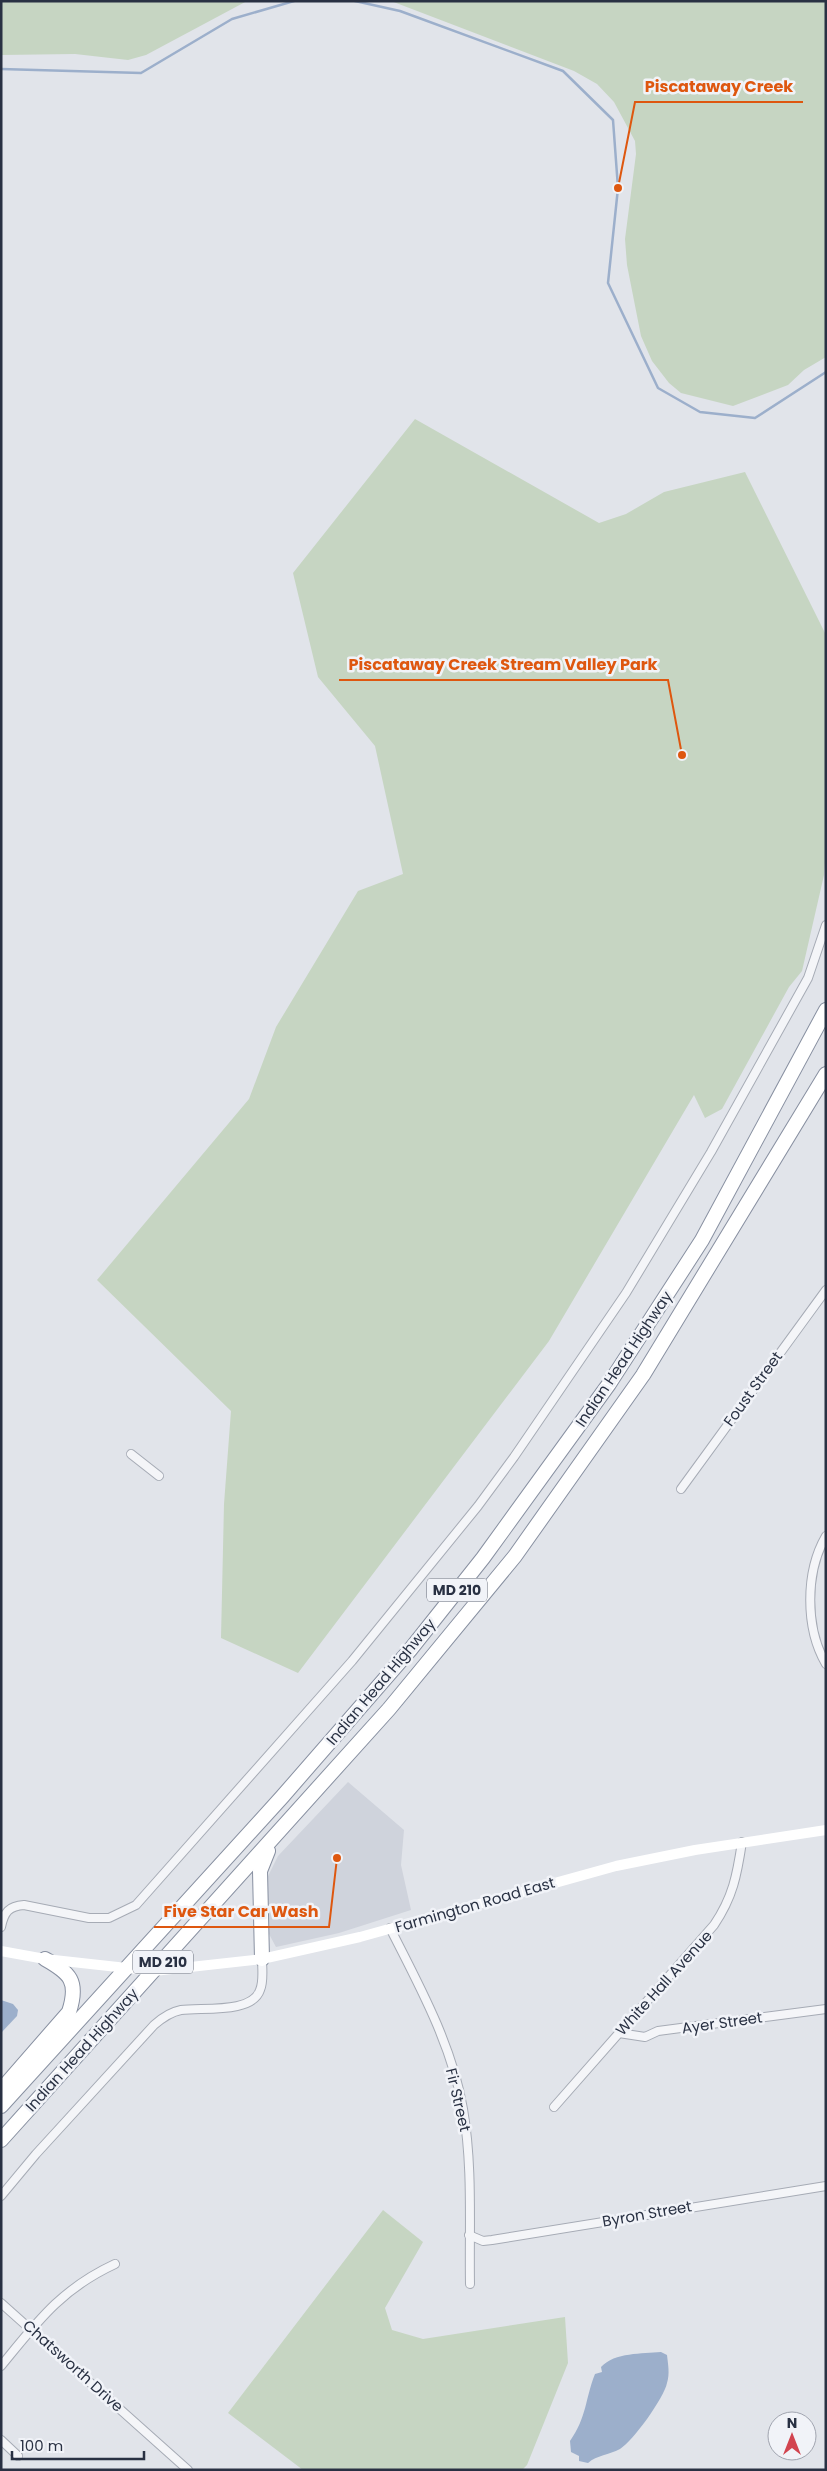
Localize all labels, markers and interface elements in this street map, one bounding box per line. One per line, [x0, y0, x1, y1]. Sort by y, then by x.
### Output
callout: Piscataway Creek [635, 71, 803, 102]
text: Piscataway Creek [645, 75, 793, 98]
callout: Piscataway Creek Stream Valley Park [339, 649, 668, 680]
text: Piscataway Creek Stream Valley Park [349, 653, 658, 676]
street label: Indian Head Highway [570, 1286, 677, 1431]
street label: Foust Street [718, 1347, 787, 1430]
road number: MD 210 [427, 1578, 487, 1602]
street label: Indian Head Highway [321, 1613, 440, 1750]
street label: Farmington Road East [393, 1872, 557, 1937]
callout: Five Star Car Wash [154, 1896, 329, 1927]
text: Five Star Car Wash [164, 1900, 318, 1923]
street label: White Hall Avenue [611, 1926, 717, 2040]
road number: MD 210 [133, 1950, 193, 1974]
street label: Indian Head Highway [20, 1983, 143, 2116]
street label: Ayer Street [680, 2006, 764, 2039]
street label: Fir Street [441, 2066, 476, 2134]
street label: Byron Street [601, 2195, 693, 2232]
street label: Chatsworth Drive [18, 2315, 128, 2417]
north arrow [767, 2411, 817, 2461]
text: N [787, 2413, 797, 2433]
scale bar [12, 2428, 145, 2460]
text: 100 m [20, 2435, 63, 2456]

